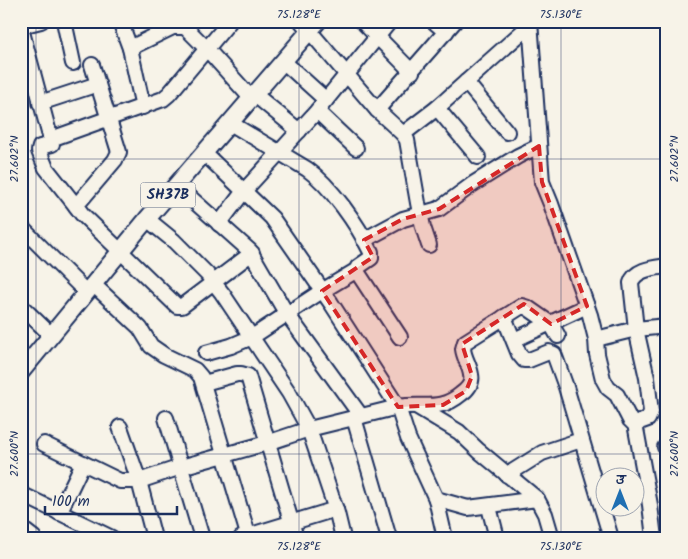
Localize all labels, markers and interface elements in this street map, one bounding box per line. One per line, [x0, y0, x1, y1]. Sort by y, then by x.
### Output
text: 75.128°E [277, 5, 322, 24]
text: 75.130°E [540, 5, 583, 24]
text: 27.602°N [5, 135, 24, 183]
text: 27.602°N [665, 135, 684, 183]
road number: SH37B [140, 182, 196, 208]
text: 27.600°N [5, 431, 24, 477]
text: 27.600°N [665, 431, 684, 477]
north arrow [596, 466, 646, 516]
text: उ [616, 469, 628, 491]
scale bar [45, 484, 178, 516]
text: 100 m [52, 490, 90, 514]
text: 75.128°E [277, 537, 322, 556]
text: 75.130°E [540, 537, 583, 556]

